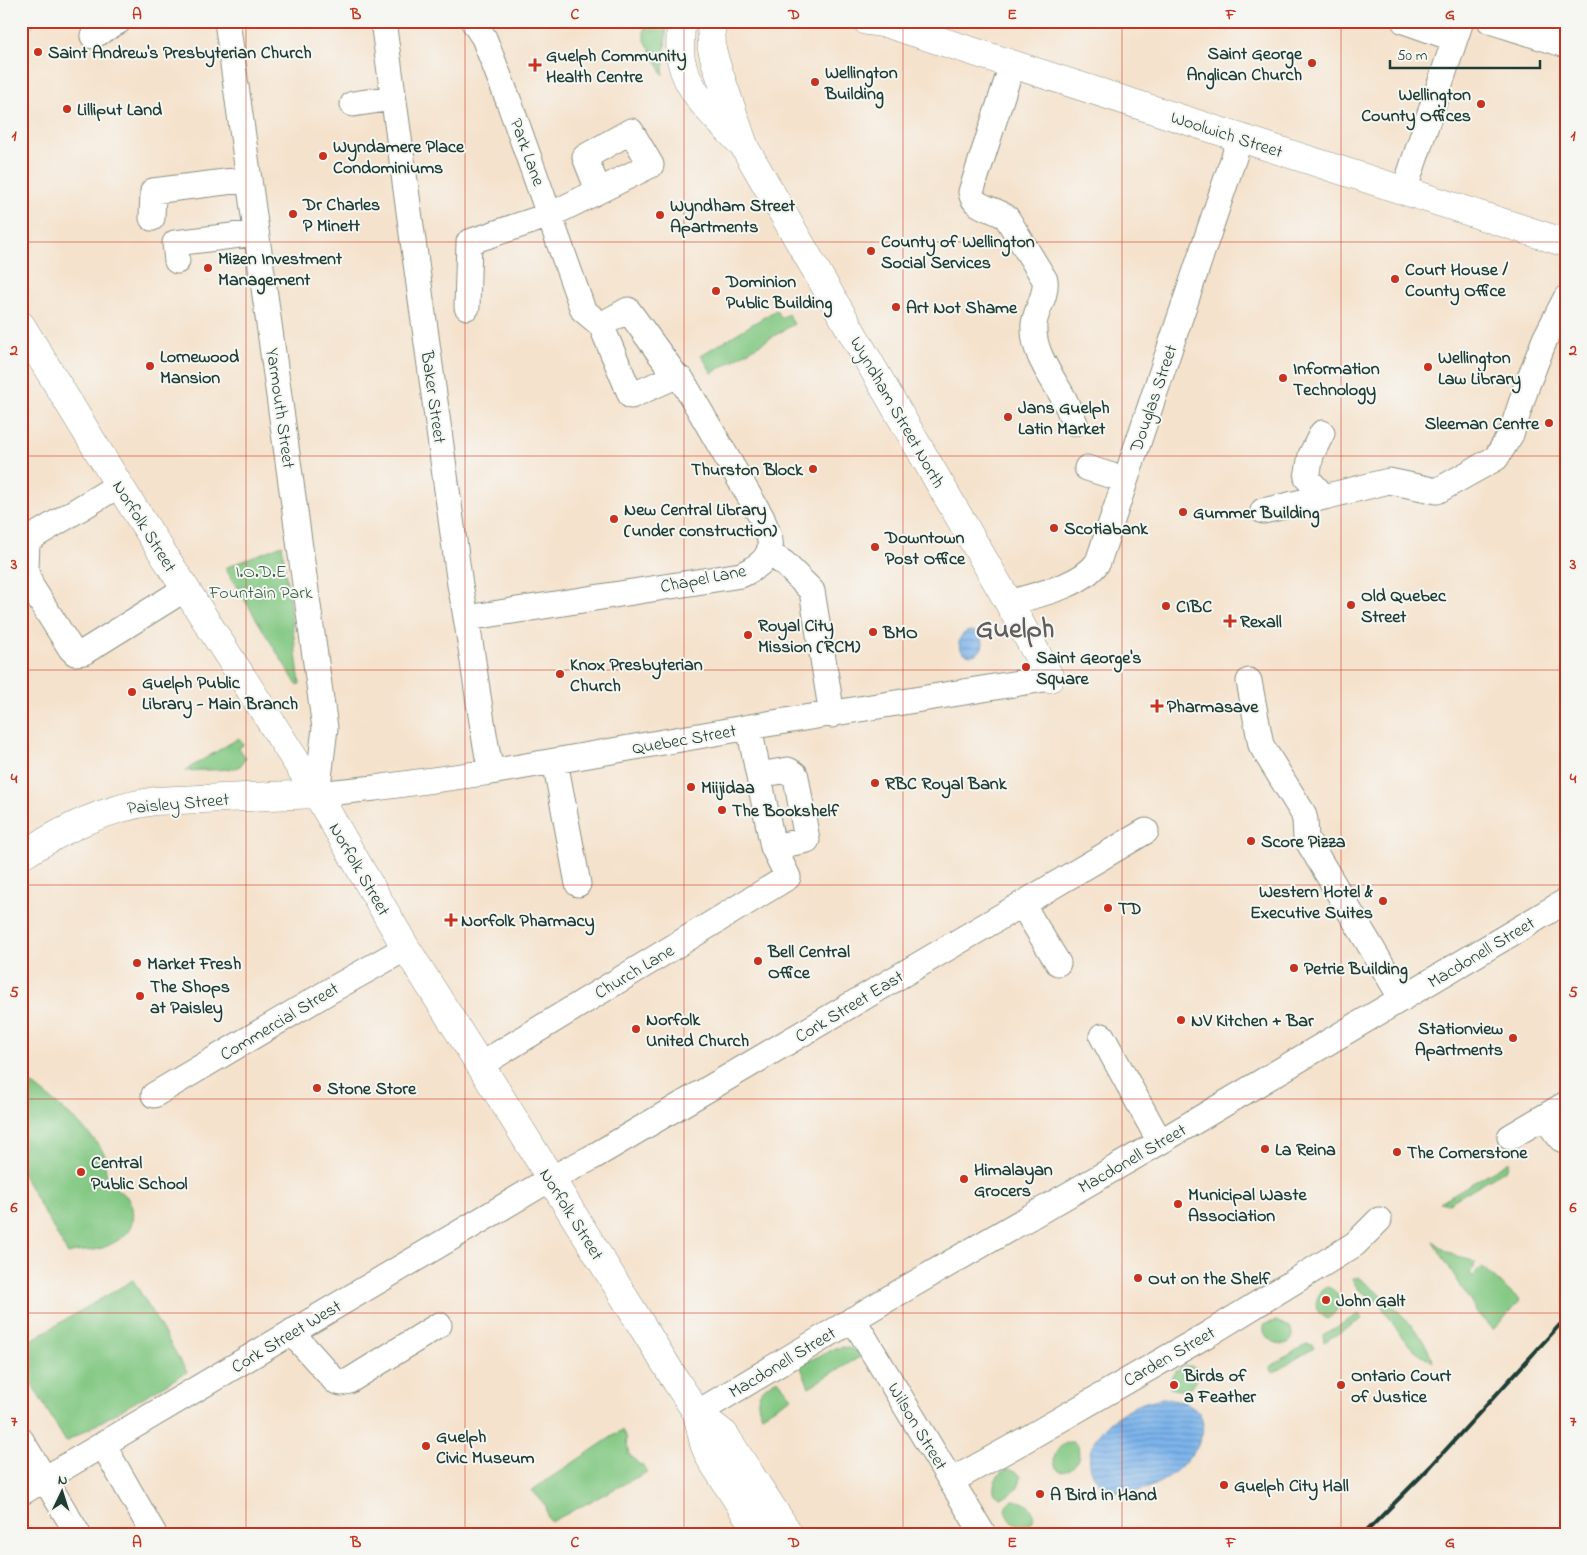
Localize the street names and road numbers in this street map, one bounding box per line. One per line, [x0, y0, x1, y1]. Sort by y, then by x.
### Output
street label: Woolwich Street [1167, 106, 1286, 166]
street label: Park Lane [502, 115, 551, 191]
street label: Wyndham Street North [842, 332, 950, 494]
street label: Douglas Street [1124, 341, 1186, 457]
street label: Yarmouth Street [258, 346, 300, 470]
street label: Baker Street [413, 348, 451, 445]
street label: Norfolk Street [105, 476, 182, 578]
street label: Chapel Lane [658, 559, 749, 601]
street label: Quebec Street [630, 719, 738, 763]
street label: Paisley Street [126, 788, 230, 822]
street label: Norfolk Street [321, 818, 396, 922]
street label: Macdonell Street [1423, 911, 1541, 996]
street label: Church Lane [590, 938, 681, 1007]
street label: Cork Street East [791, 965, 909, 1051]
street label: Commercial Street [216, 977, 344, 1069]
street label: Macdonell Street [1074, 1118, 1192, 1201]
street label: Norfolk Street [532, 1164, 609, 1266]
street label: Cork Street West [227, 1295, 347, 1381]
street label: Macdonell Street [724, 1321, 842, 1406]
street label: Carden Street [1119, 1321, 1221, 1395]
street label: Wilson Street [880, 1378, 953, 1476]

